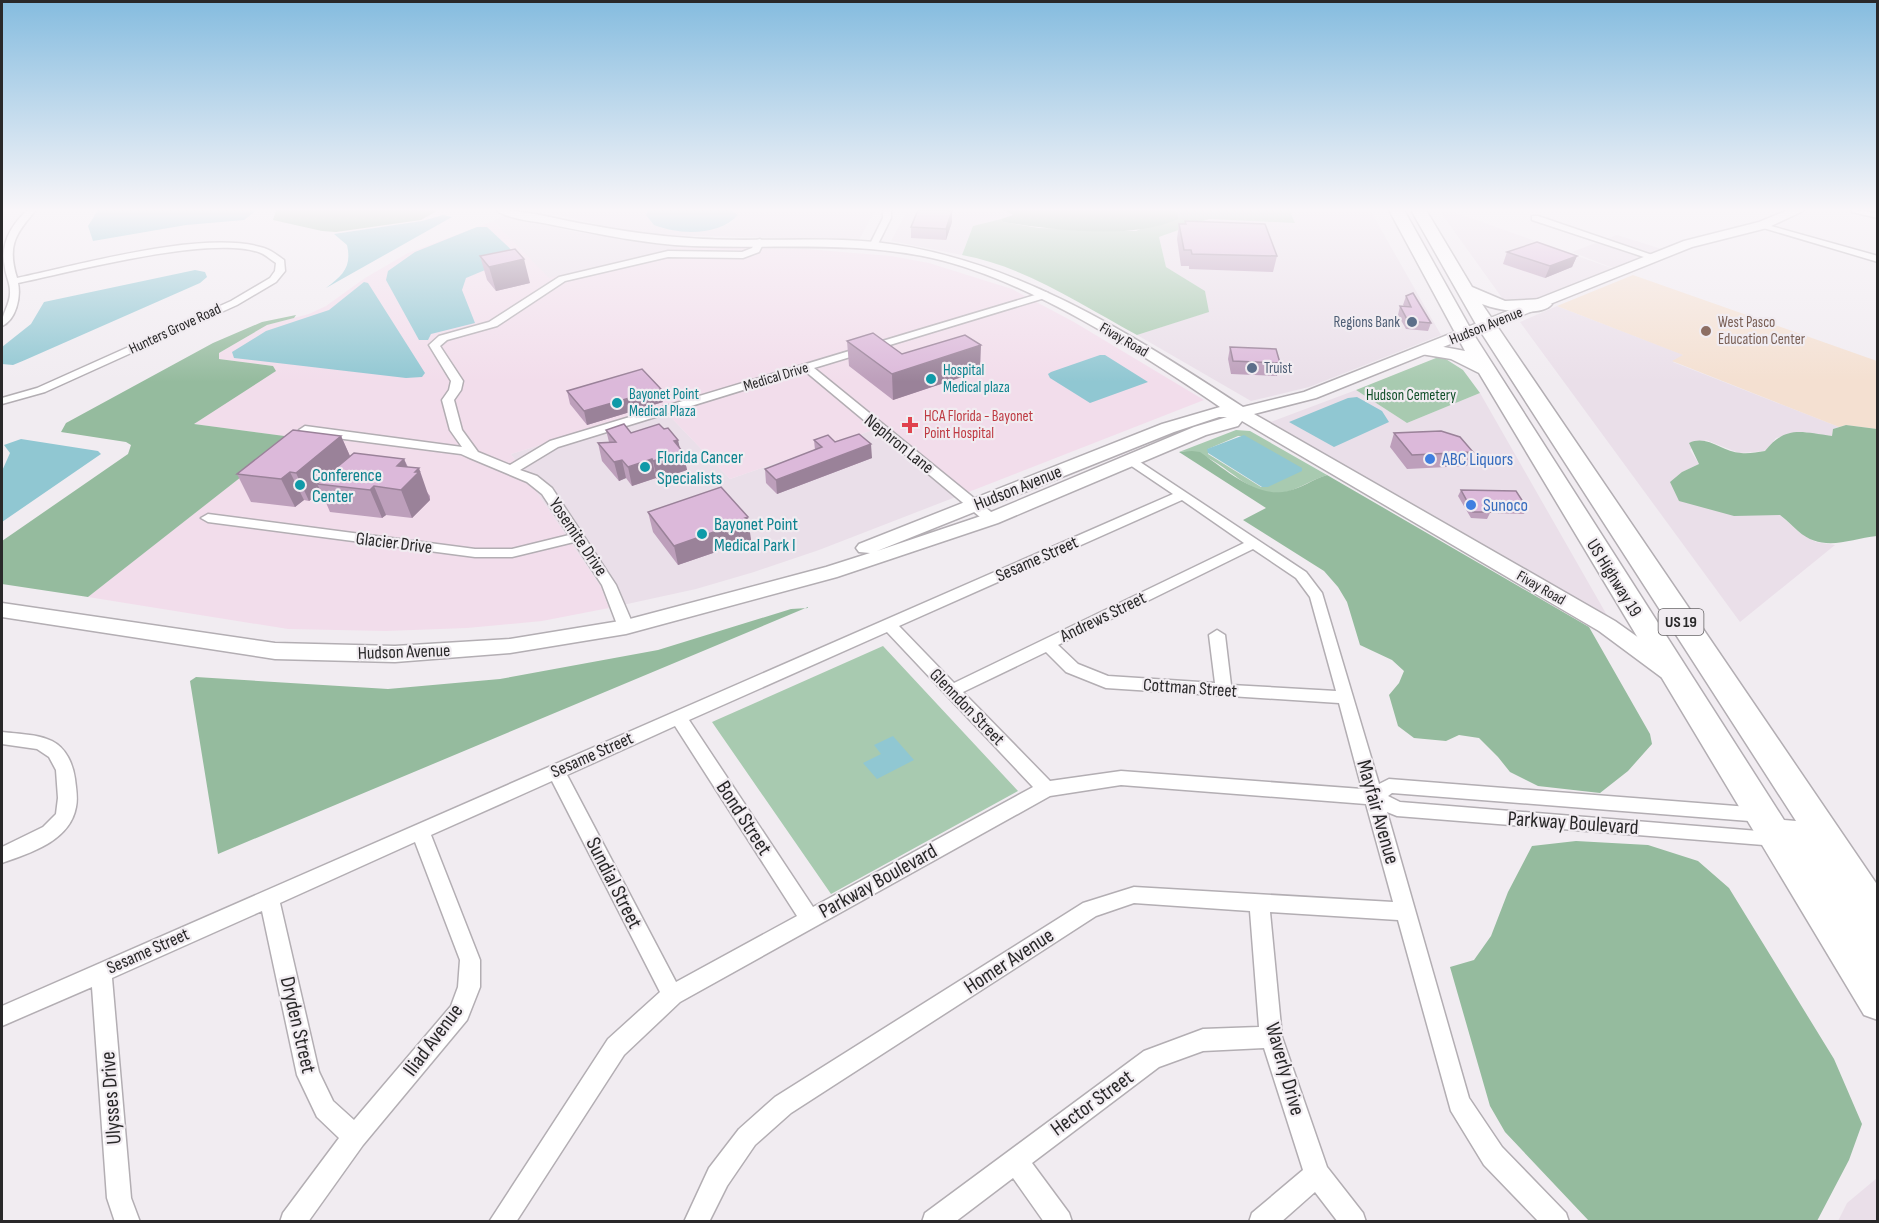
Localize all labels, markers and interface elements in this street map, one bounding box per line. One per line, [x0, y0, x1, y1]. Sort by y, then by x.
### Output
street label: Hunters Grove Road [126, 299, 224, 359]
street label: Hudson Avenue [1447, 303, 1525, 349]
place label: Regions Bank [1333, 313, 1400, 332]
place label: West Pasco Education Center [1718, 313, 1806, 349]
marker: Regions Bank [1405, 315, 1419, 329]
street label: Fivay Road [1096, 318, 1152, 362]
marker: West Pasco Education Center [1699, 324, 1713, 338]
street label: Medical Drive [741, 358, 811, 396]
place label: Truist [1264, 359, 1293, 378]
place label: Hospital Medical plaza [943, 361, 1010, 397]
marker: Truist [1245, 361, 1259, 375]
marker: Hospital Medical plaza [924, 372, 938, 386]
place label: Bayonet Point Medical Plaza [629, 385, 700, 421]
park label: Hudson Cemetery [1366, 386, 1456, 405]
marker: Bayonet Point Medical Plaza [610, 396, 624, 410]
place label: HCA Florida - Bayonet Point Hospital [924, 407, 1034, 443]
street label: Nephron Lane [860, 410, 938, 478]
marker: HCA Florida - Bayonet Point Hospital [901, 416, 919, 434]
place label: Florida Cancer Specialists [657, 447, 743, 489]
place label: ABC Liquors [1441, 449, 1513, 470]
marker: ABC Liquors [1423, 452, 1437, 466]
marker: Florida Cancer Specialists [638, 460, 652, 474]
street label: Hudson Avenue [971, 461, 1065, 515]
place label: Conference Center [312, 465, 382, 507]
marker: Conference Center [293, 478, 307, 492]
street label: Yosemite Drive [544, 494, 612, 580]
place label: Sunoco [1483, 495, 1528, 516]
marker: Sunoco [1464, 498, 1478, 512]
place label: Bayonet Point Medical Park I [714, 514, 799, 556]
marker: Bayonet Point Medical Park I [695, 527, 709, 541]
street label: Glacier Drive [355, 528, 433, 558]
street label: Sesame Street [993, 531, 1082, 586]
street label: US Highway 19 [1582, 535, 1646, 621]
street label: Fivay Road [1513, 566, 1569, 610]
street label: Andrews Street [1056, 587, 1150, 647]
road number: US 19 [1658, 609, 1704, 635]
street label: Hudson Avenue [357, 640, 451, 664]
street label: Glenndon Street [925, 664, 1009, 750]
street label: Cottman Street [1142, 674, 1238, 702]
street label: Sesame Street [548, 727, 637, 782]
street label: Mayfair Avenue [1351, 757, 1405, 867]
street label: Bond Street [711, 776, 777, 860]
street label: Parkway Boulevard [1507, 806, 1639, 840]
street label: Sundial Street [580, 833, 648, 933]
street label: Parkway Boulevard [815, 838, 941, 924]
street label: Sesame Street [104, 923, 193, 978]
street label: Homer Avenue [959, 923, 1059, 999]
street label: Dryden Street [275, 974, 321, 1076]
street label: Iliad Avenue [398, 999, 468, 1081]
street label: Waverly Drive [1260, 1020, 1310, 1118]
street label: Ulysses Drive [95, 1051, 127, 1145]
street label: Hector Street [1046, 1065, 1138, 1141]

